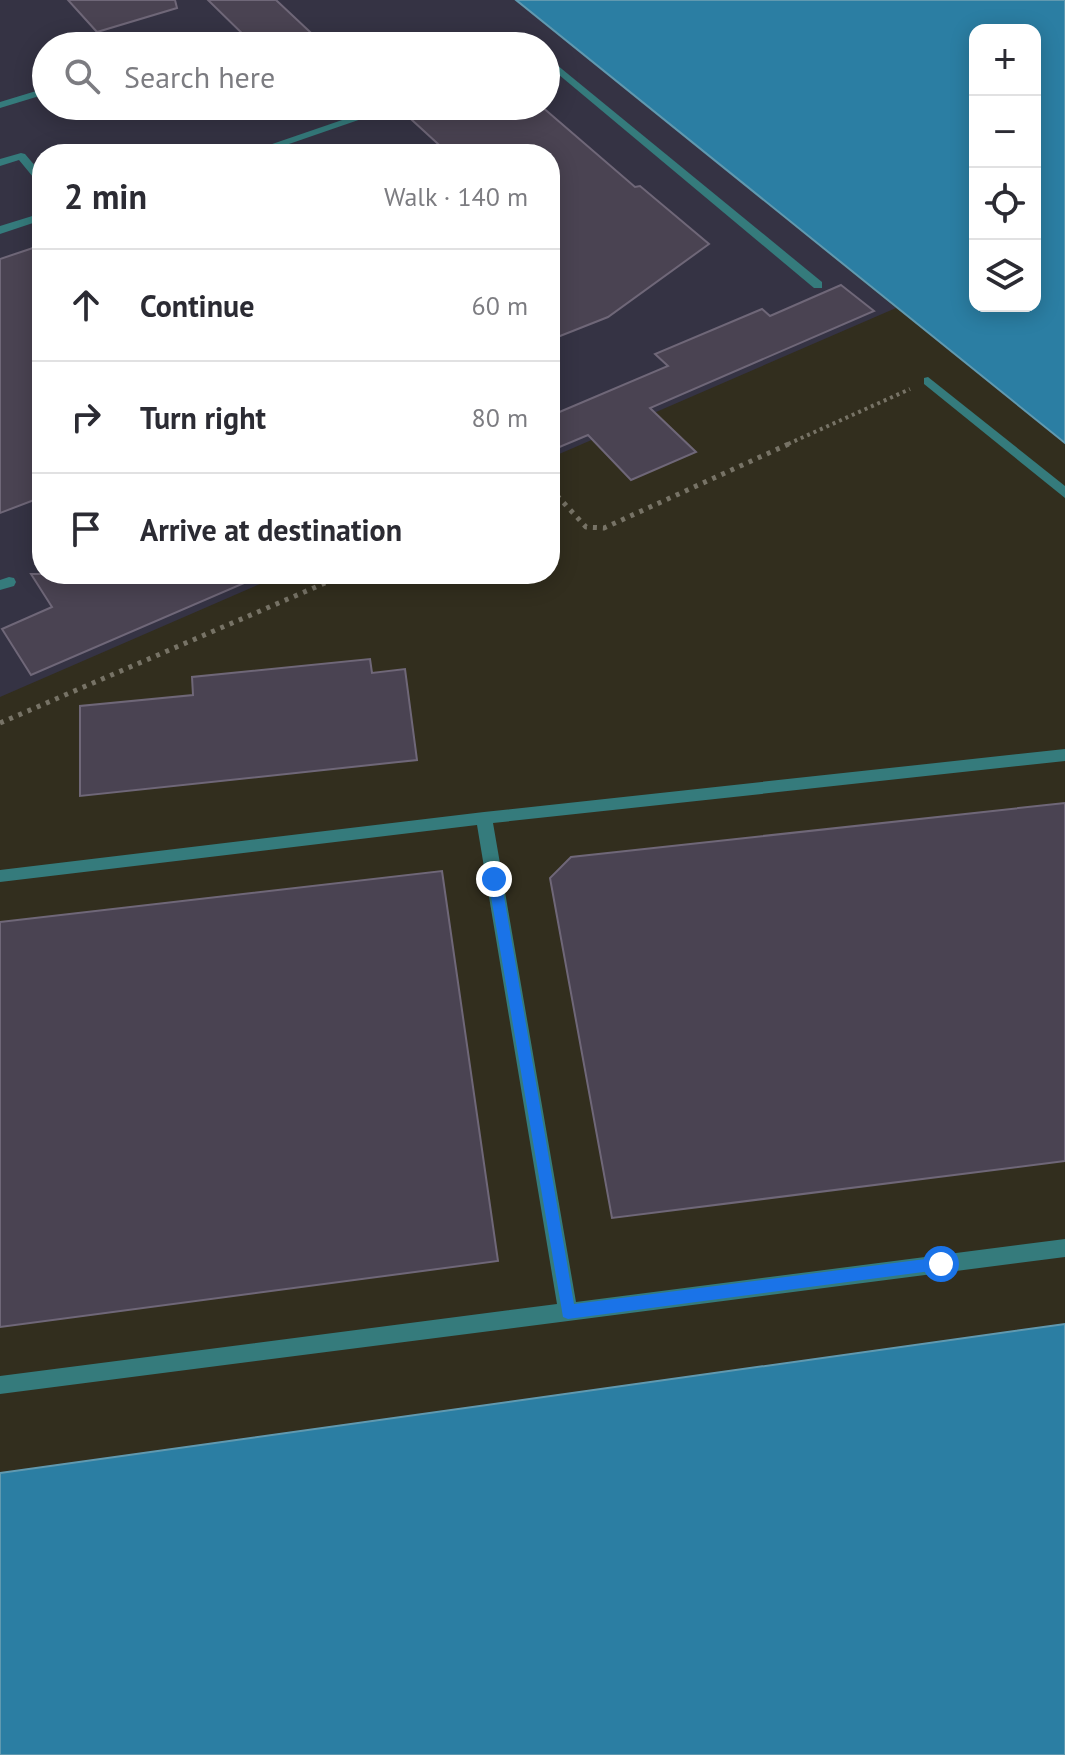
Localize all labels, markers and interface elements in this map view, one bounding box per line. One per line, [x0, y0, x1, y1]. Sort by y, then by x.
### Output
map controls [969, 24, 1041, 312]
button: + [969, 24, 1041, 96]
search box [32, 32, 560, 120]
icon: search [60, 54, 104, 98]
text: Search here [124, 57, 275, 96]
button: − [969, 96, 1041, 168]
button: locate [969, 168, 1041, 240]
text: 2 min [64, 174, 147, 218]
text: Walk · 140 m [384, 180, 528, 213]
button: layers [969, 240, 1041, 312]
icon: ahead [64, 283, 108, 327]
text: Continue [140, 286, 254, 325]
text: 60 m [472, 289, 528, 322]
icon: right [64, 395, 108, 439]
text: Turn right [140, 398, 266, 437]
text: 80 m [472, 401, 528, 434]
icon: arrive [64, 507, 108, 551]
text: Arrive at destination [140, 510, 402, 549]
route end [476, 861, 512, 897]
route start [923, 1246, 959, 1282]

